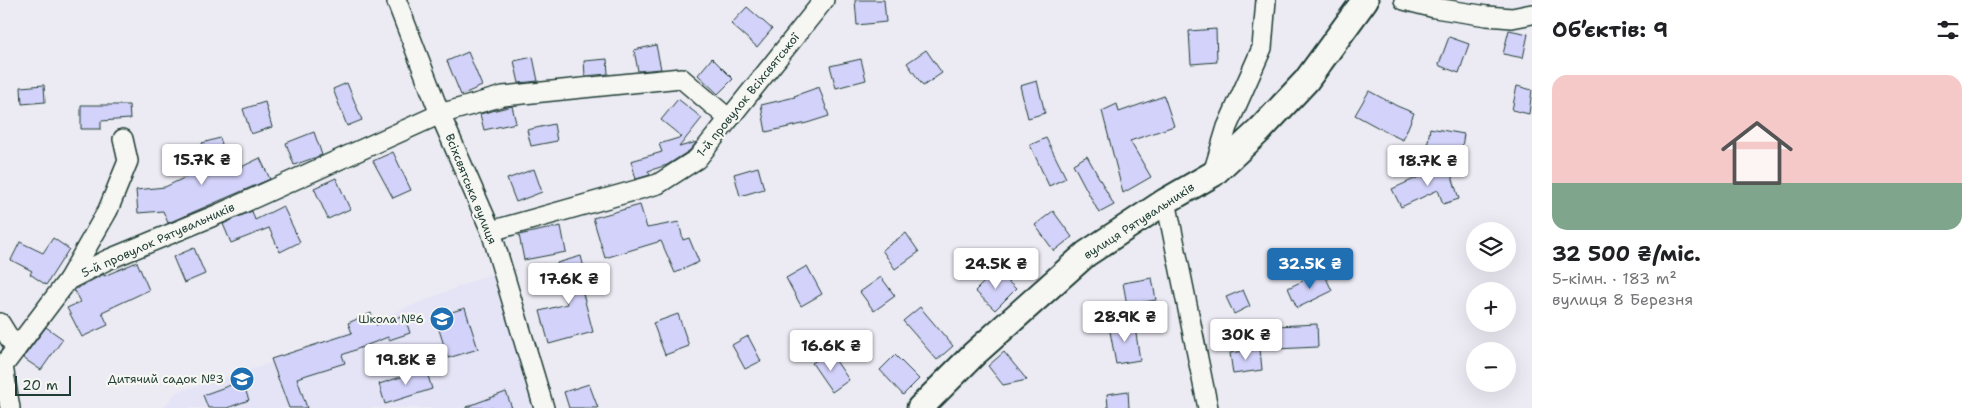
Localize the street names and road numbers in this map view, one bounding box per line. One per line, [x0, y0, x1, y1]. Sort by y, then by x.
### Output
street label: 1-й провулок Всіхсвятської [693, 29, 803, 160]
street label: Всіхсвятська вулиця [442, 131, 500, 247]
street label: вулиця Рятувальників [1080, 179, 1198, 263]
street label: 5-й провулок Рятувальників [79, 199, 237, 281]

